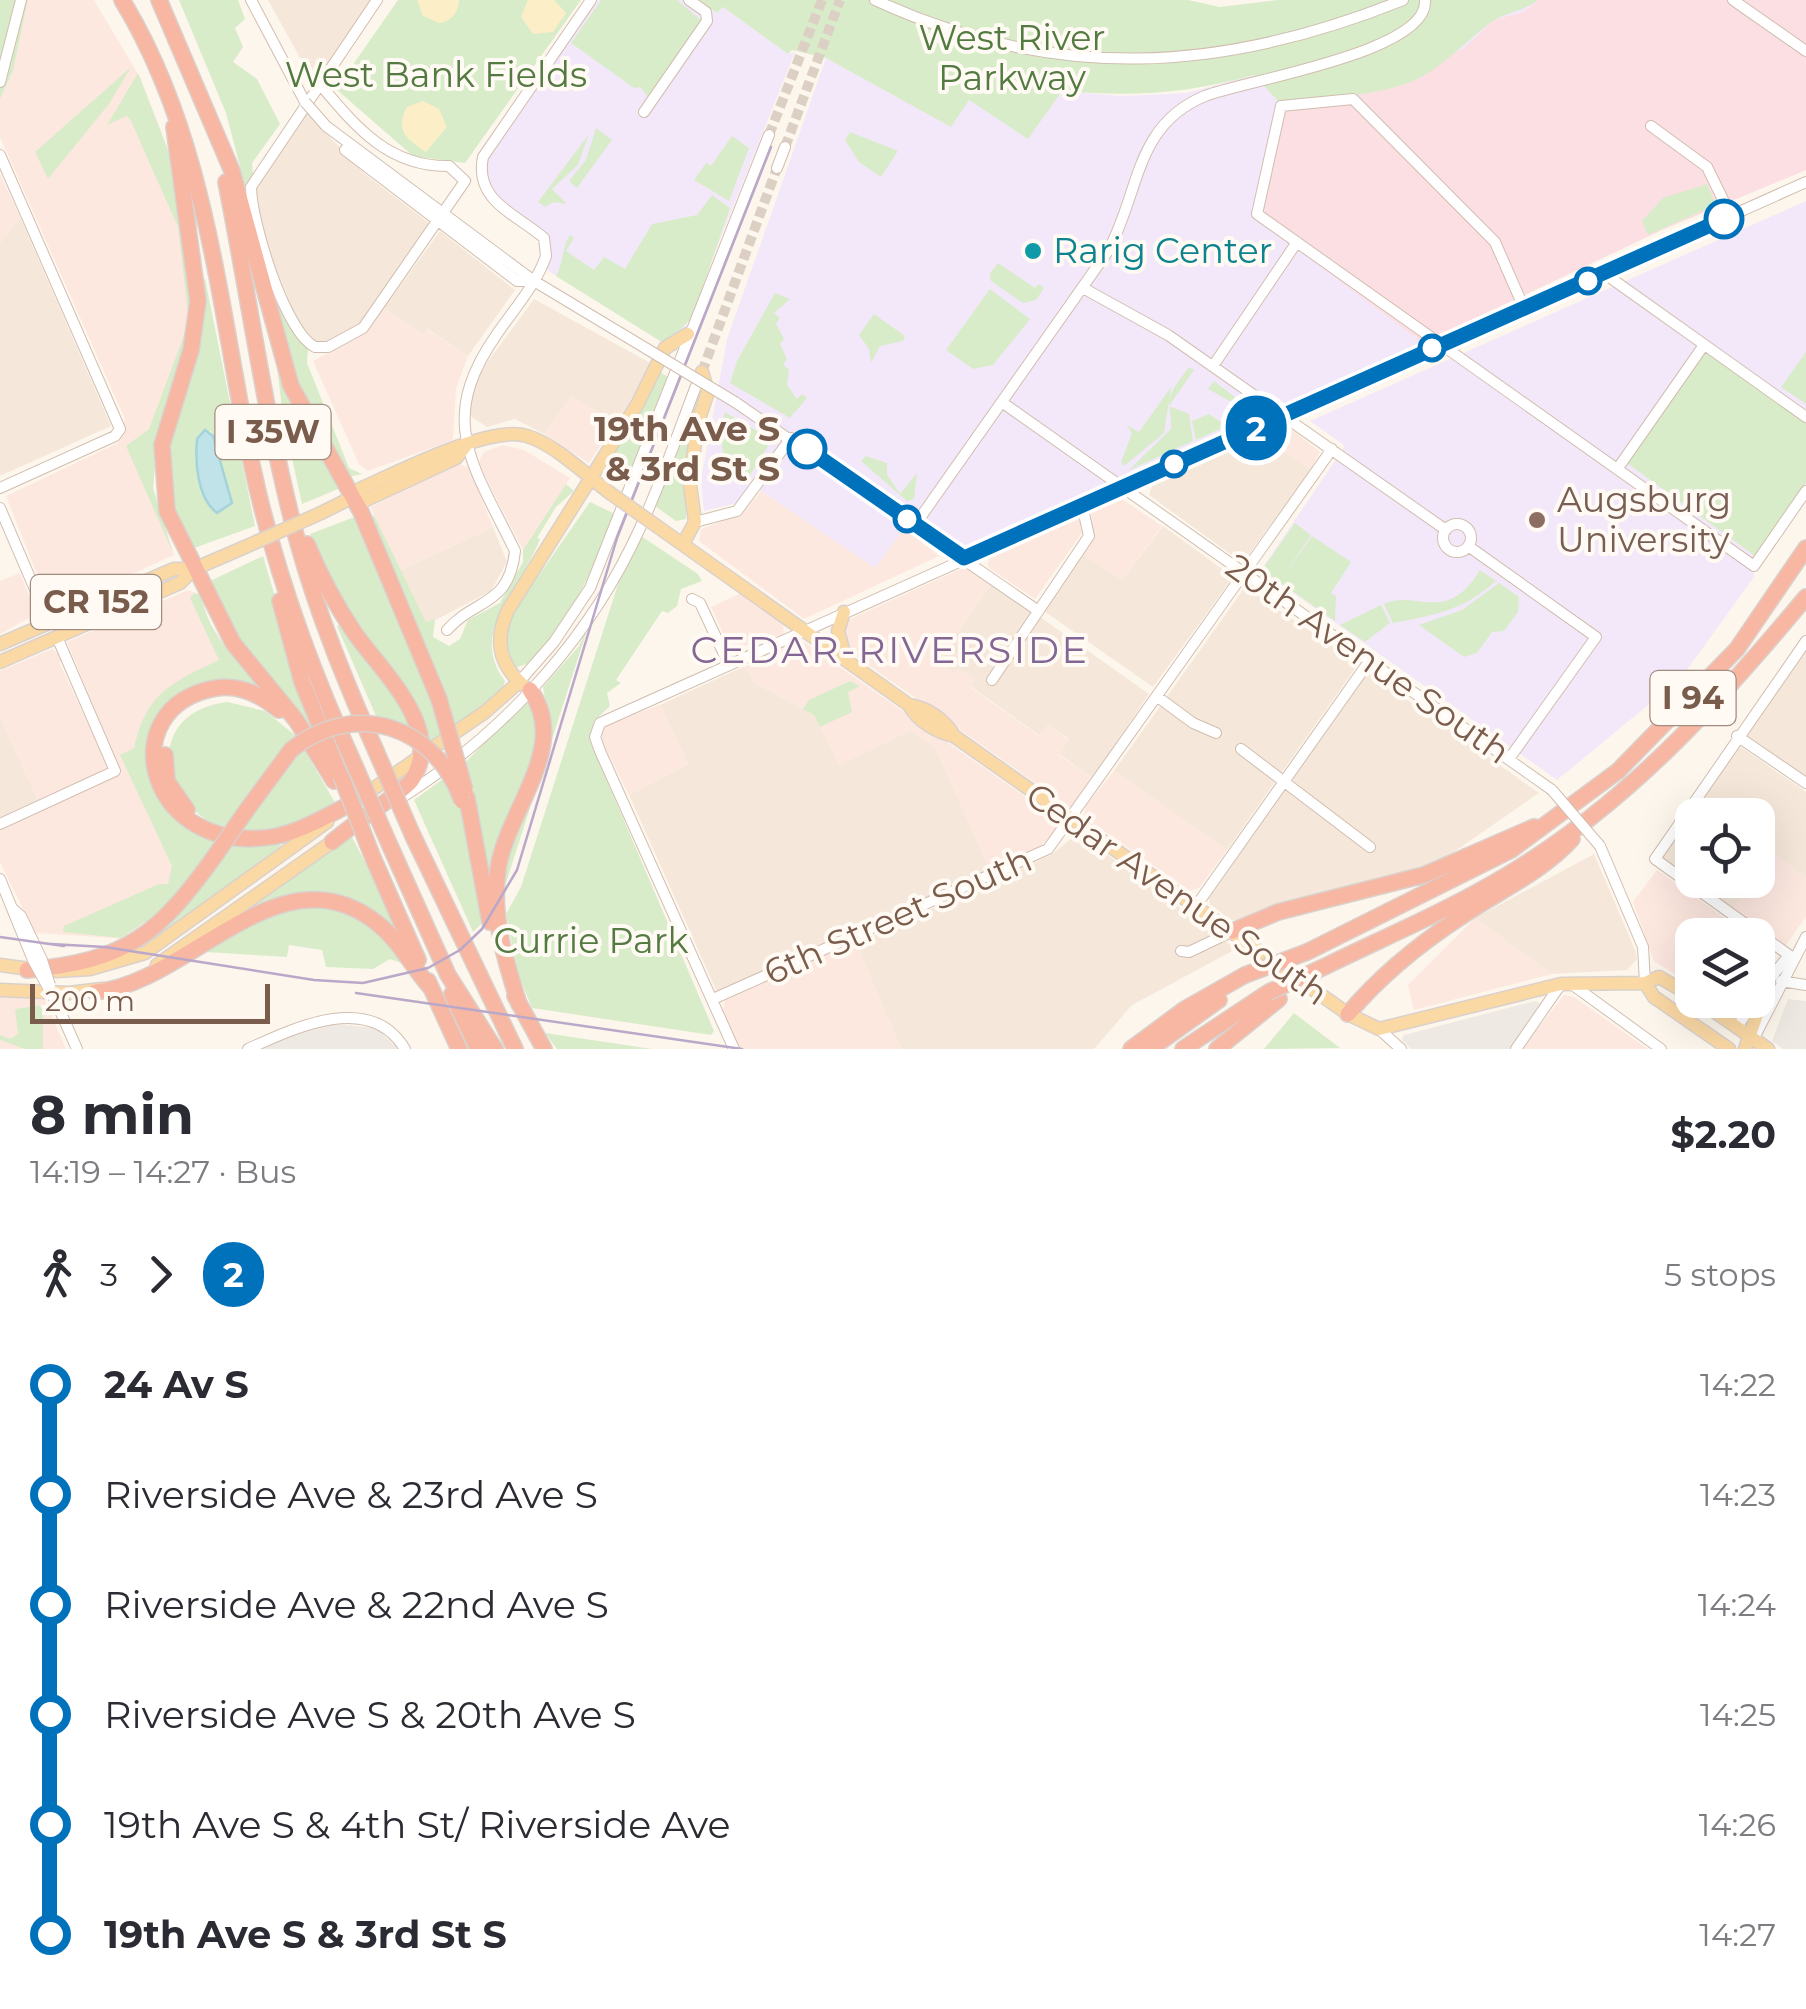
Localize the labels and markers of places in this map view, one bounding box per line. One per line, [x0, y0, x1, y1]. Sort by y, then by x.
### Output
unlabelled marker [1705, 200, 1743, 238]
place label: Rarig Center [1053, 229, 1273, 272]
marker: Rarig Center [1022, 240, 1044, 262]
unlabelled marker [1575, 268, 1601, 294]
unlabelled marker [1419, 335, 1445, 361]
place label: 19th Ave S & 3rd St S [594, 407, 780, 490]
marker: 19th Ave S & 3rd St S [788, 430, 826, 468]
unlabelled marker [1161, 451, 1187, 477]
place label: Augsburg University [1557, 478, 1731, 561]
unlabelled marker [894, 506, 920, 532]
marker: Augsburg University [1526, 509, 1548, 531]

